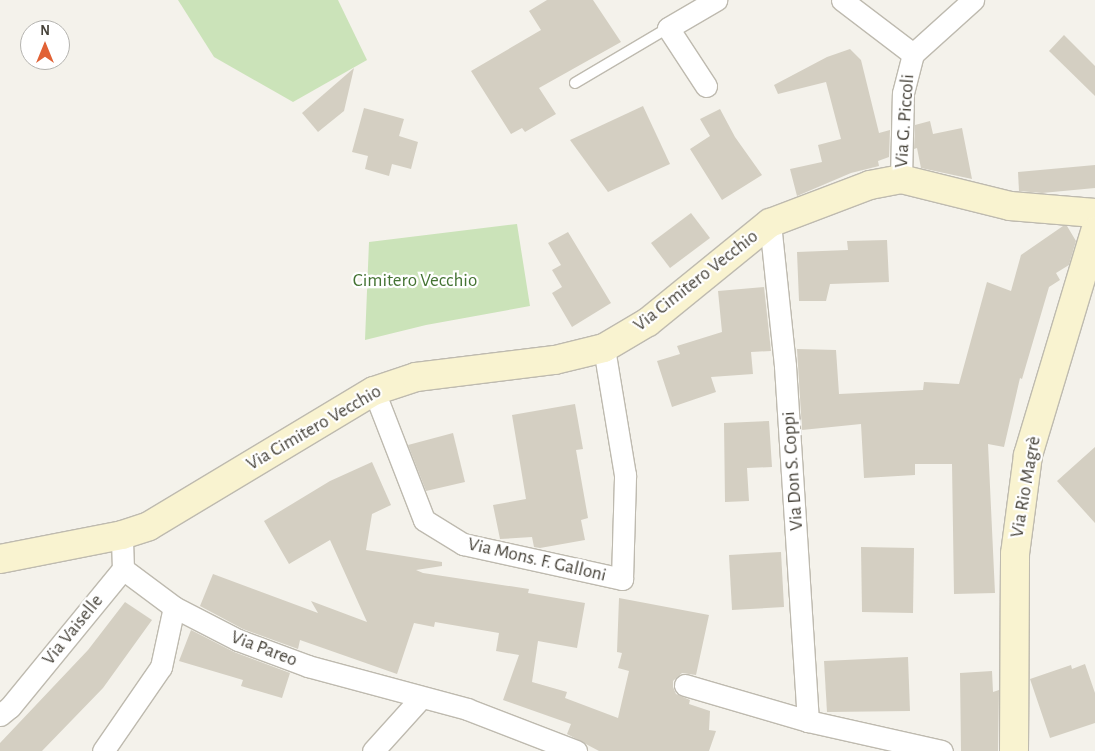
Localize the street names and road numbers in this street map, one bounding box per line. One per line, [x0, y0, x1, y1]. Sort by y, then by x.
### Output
street label: Via G. Piccoli [890, 73, 920, 169]
street label: Via Cimitero Vecchio [629, 225, 763, 337]
street label: Via Cimitero Vecchio [243, 380, 385, 476]
street label: Via Don S. Coppi [777, 411, 809, 531]
street label: Via Rio Magrè [1006, 435, 1046, 539]
street label: Via Mons. F. Galloni [465, 533, 609, 587]
street label: Via Vaiselle [38, 590, 108, 670]
street label: Via Pareo [228, 626, 300, 672]

